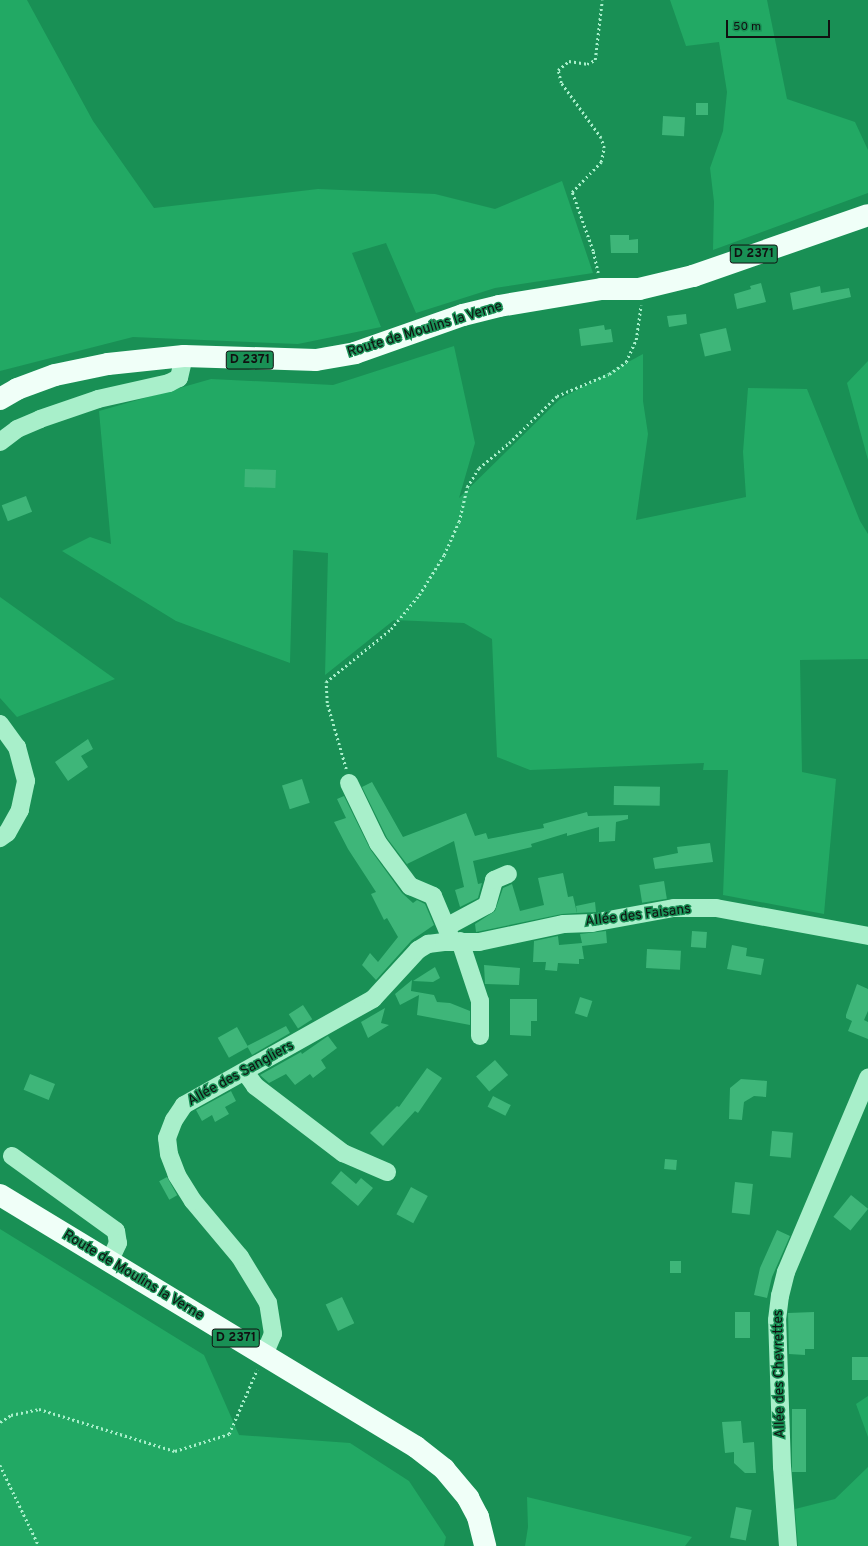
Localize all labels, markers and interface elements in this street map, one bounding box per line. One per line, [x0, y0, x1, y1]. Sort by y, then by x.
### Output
scale bar [728, 12, 832, 38]
text: 50 m [733, 19, 761, 35]
road number: D 2371 [729, 243, 779, 265]
street label: Route de Moulins la Verne [345, 298, 505, 362]
road number: D 2371 [225, 349, 275, 371]
street label: Allée des Faisans [584, 901, 692, 931]
street label: Allée des Sangliers [185, 1038, 297, 1110]
street label: Route de Moulins la Verne [59, 1227, 207, 1325]
street label: Allée des Chevrettes [770, 1310, 790, 1438]
road number: D 2371 [211, 1327, 261, 1349]

